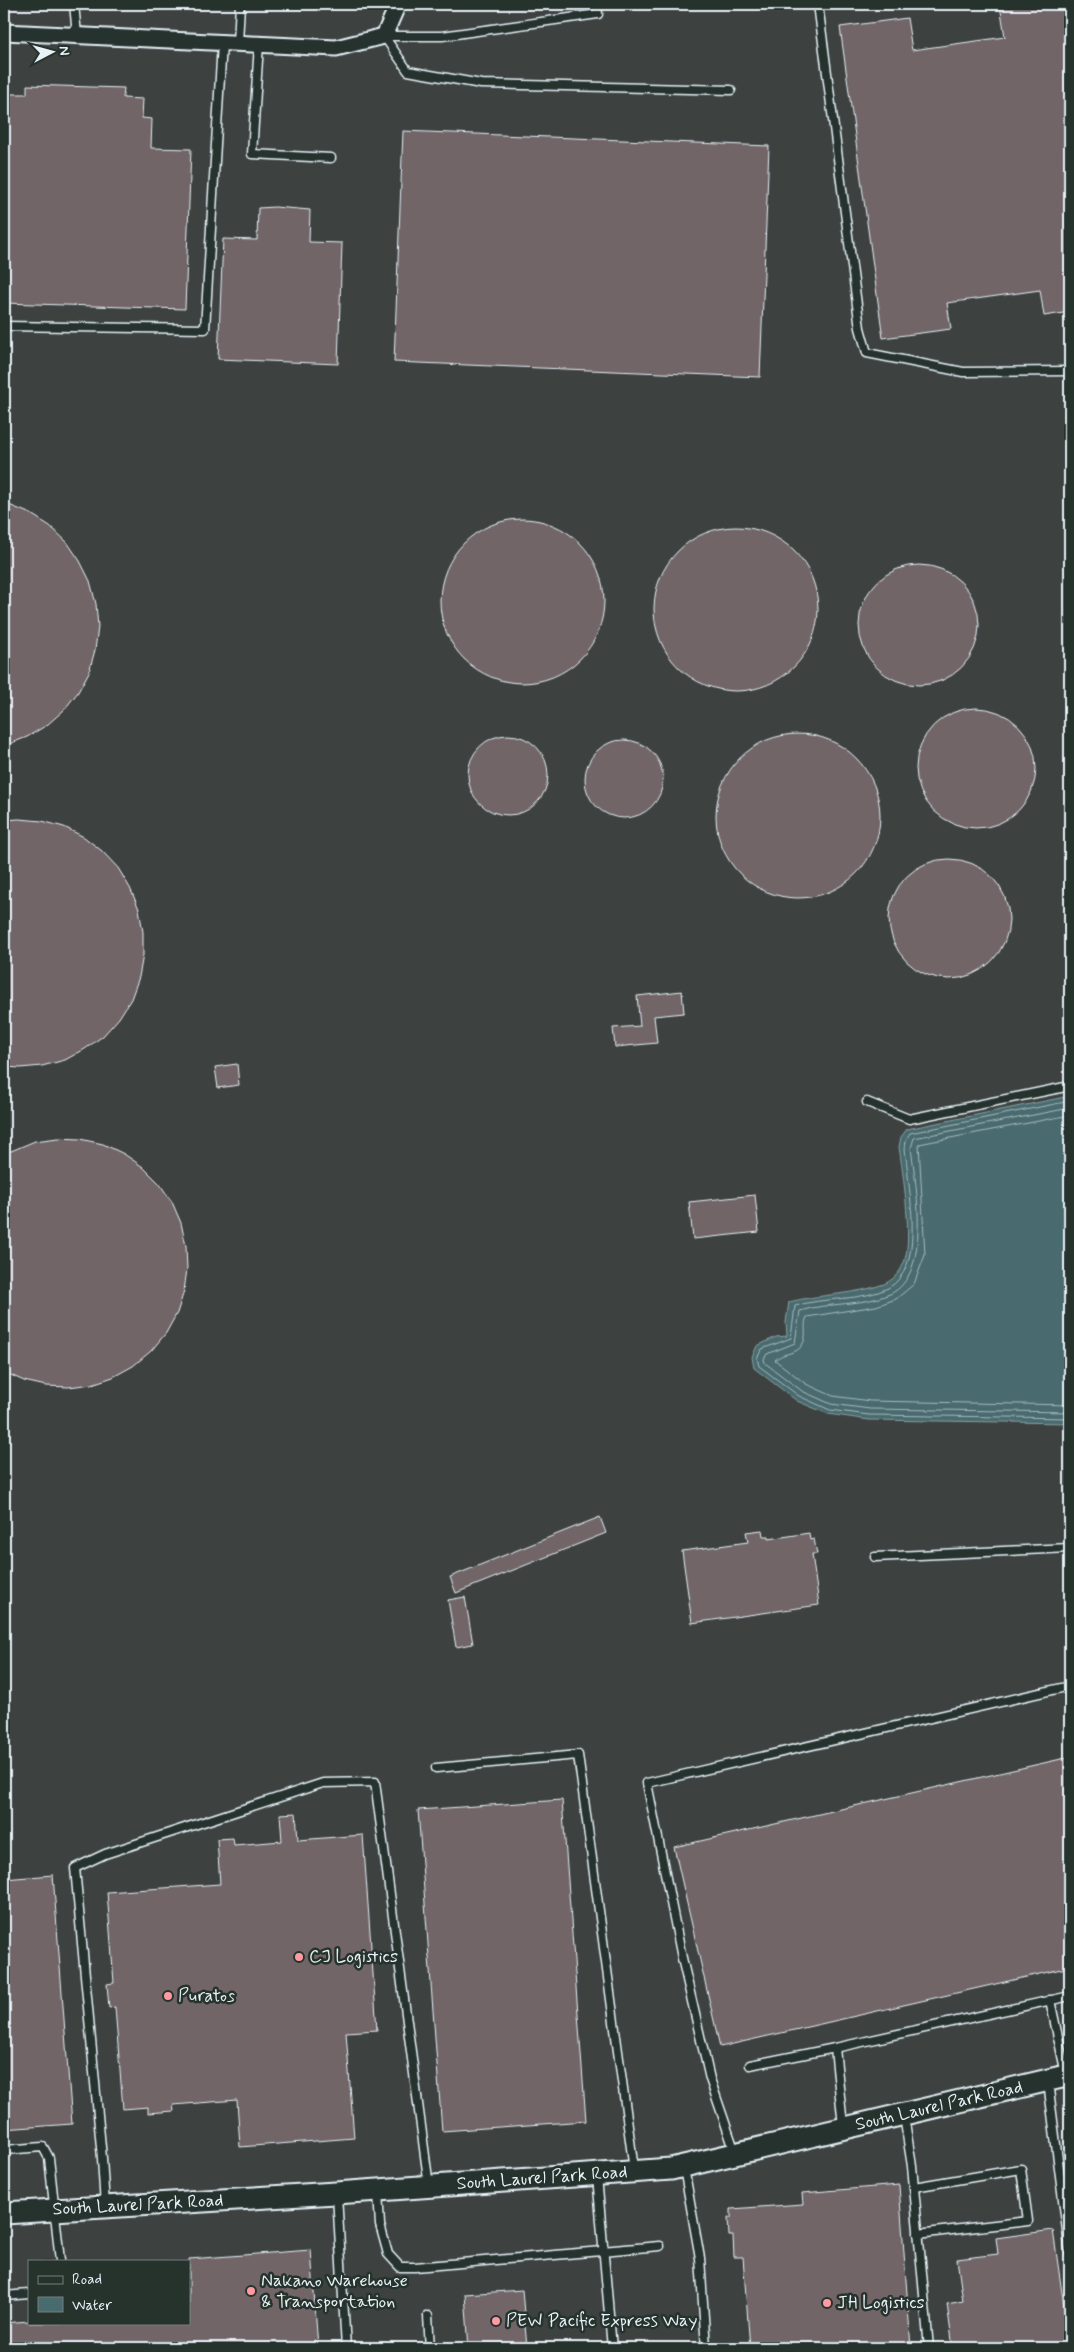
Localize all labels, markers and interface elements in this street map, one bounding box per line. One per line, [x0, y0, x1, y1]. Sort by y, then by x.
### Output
north arrow [28, 28, 78, 78]
text: N [54, 45, 73, 56]
place label: CJ Logistics [309, 1945, 398, 1969]
marker: CJ Logistics [293, 1951, 305, 1963]
place label: Puratos [178, 1984, 235, 2008]
marker: Puratos [162, 1990, 174, 2002]
street label: South Laurel Park Road [853, 2075, 1025, 2137]
street label: South Laurel Park Road [456, 2160, 628, 2196]
street label: South Laurel Park Road [52, 2189, 224, 2221]
legend [28, 2260, 190, 2324]
place label: Nakano Warehouse & Transportation [261, 2269, 408, 2314]
text: Road [72, 2270, 102, 2290]
marker: Nakano Warehouse & Transportation [245, 2285, 257, 2297]
place label: JH Logistics [837, 2291, 925, 2315]
text: Water [72, 2296, 112, 2316]
marker: JH Logistics [821, 2297, 833, 2309]
place label: PEW Pacific Express Way [506, 2309, 697, 2333]
marker: PEW Pacific Express Way [490, 2315, 502, 2327]

